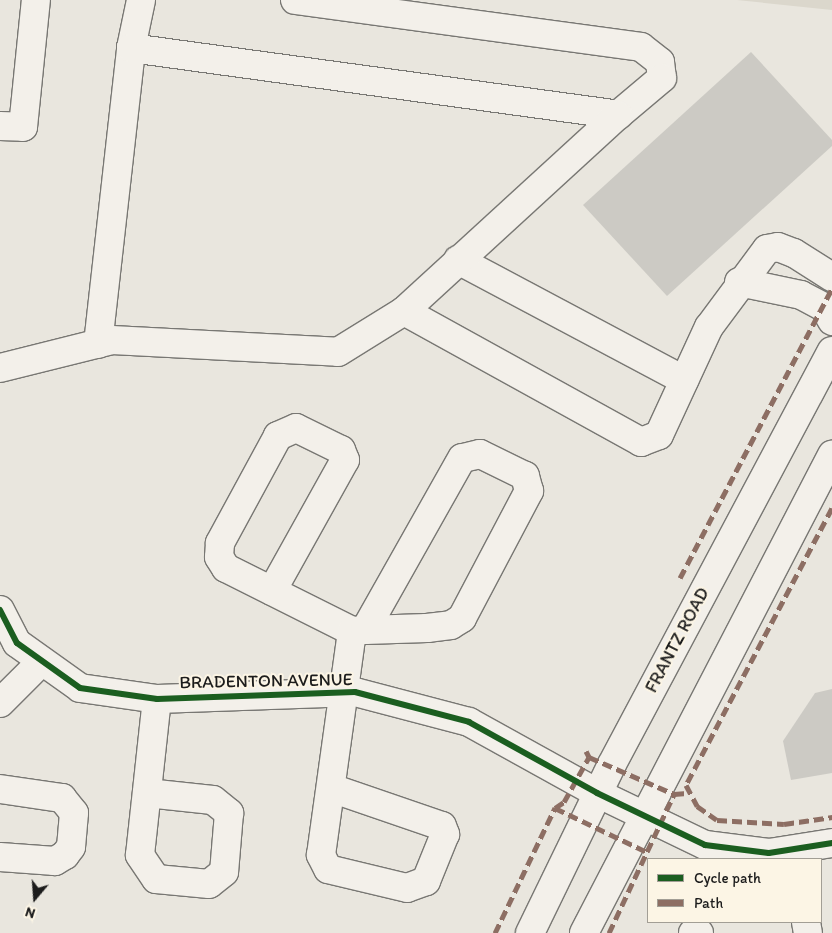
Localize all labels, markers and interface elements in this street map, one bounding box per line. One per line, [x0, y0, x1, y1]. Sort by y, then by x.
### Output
street label: FRANTZ ROAD [640, 584, 714, 696]
street label: BRADENTON AVENUE [179, 669, 353, 693]
legend [647, 858, 822, 923]
text: Cycle path [694, 869, 761, 887]
north arrow [10, 873, 60, 923]
text: Path [694, 894, 723, 912]
text: N [23, 903, 37, 922]

